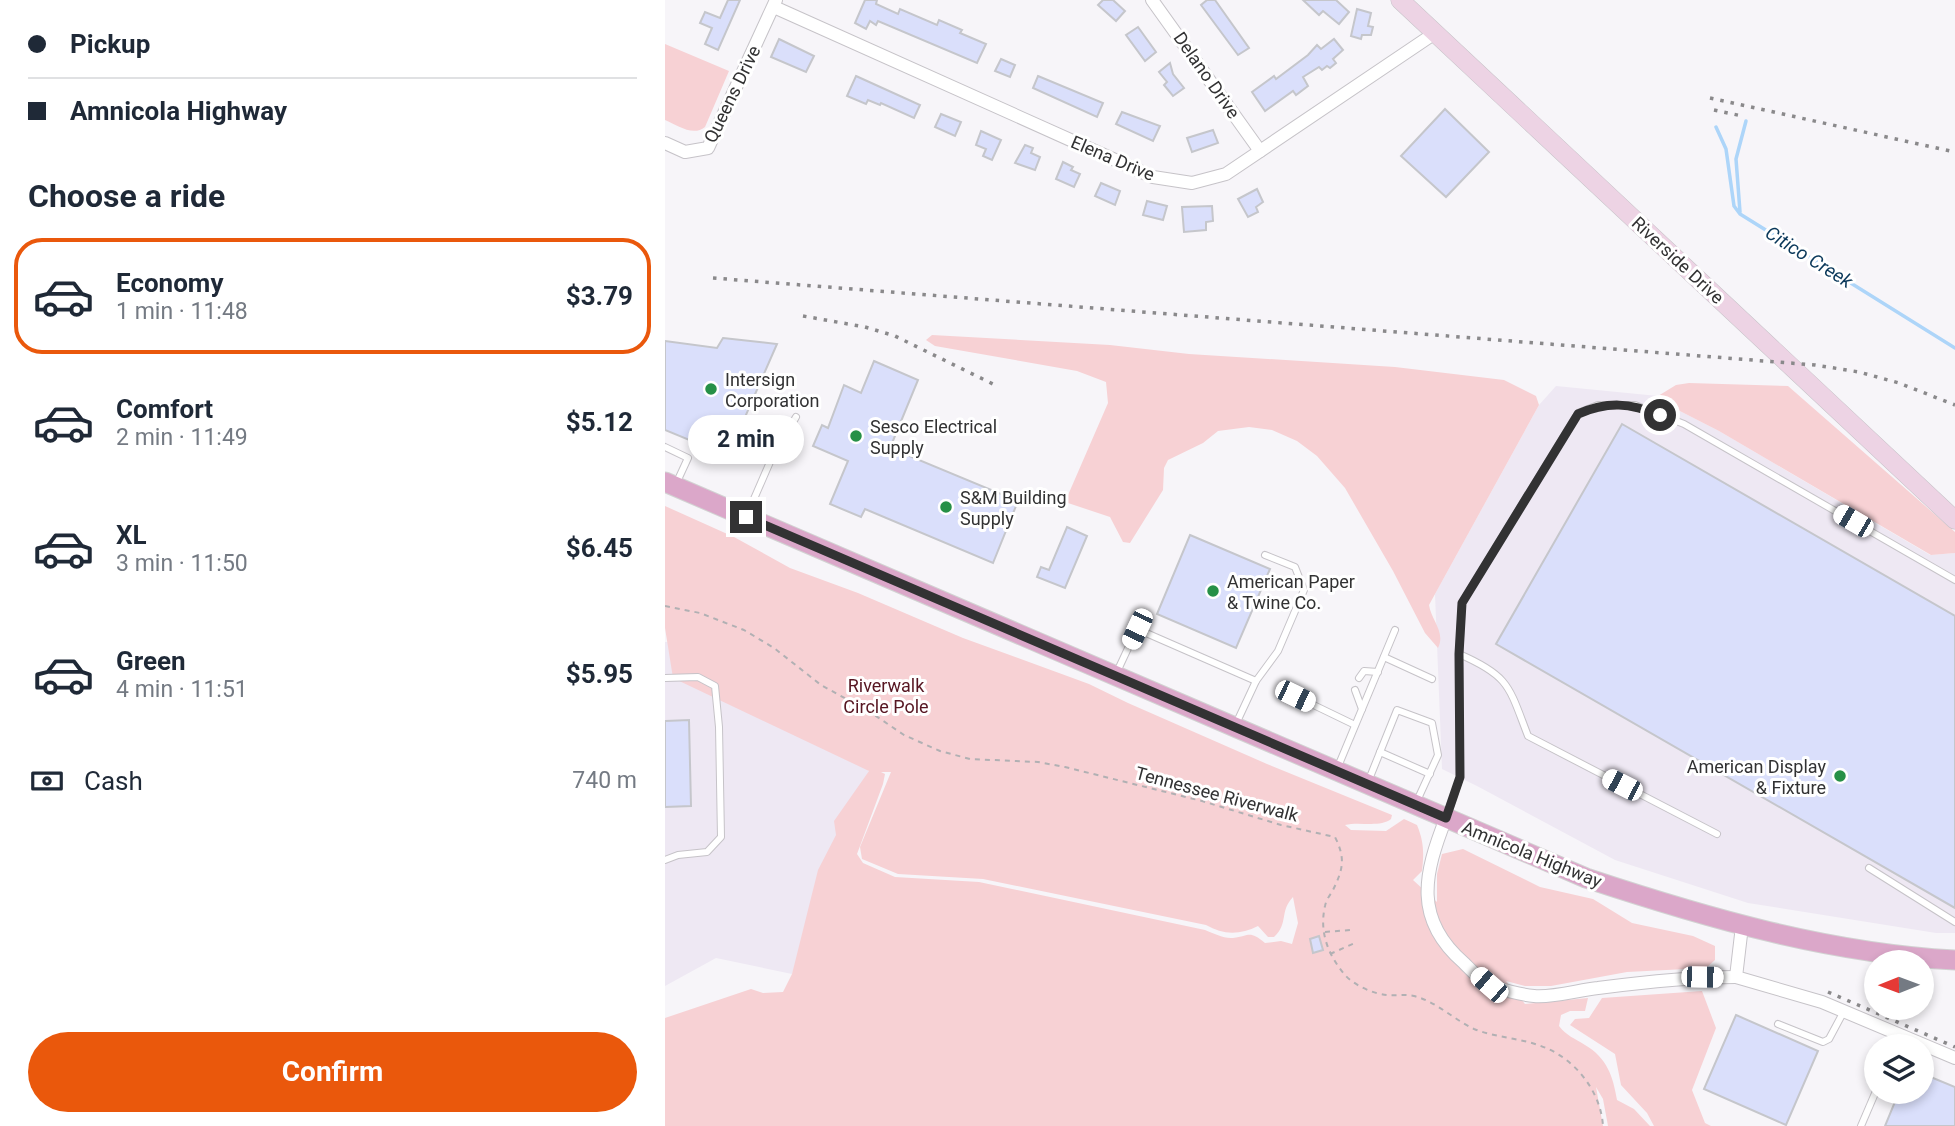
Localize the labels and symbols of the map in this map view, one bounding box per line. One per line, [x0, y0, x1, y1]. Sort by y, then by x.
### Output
street label: Delano Drive [1170, 28, 1244, 122]
street label: Queens Drive [699, 42, 765, 146]
street label: Elena Drive [1068, 131, 1158, 185]
street label: Riverside Drive [1628, 212, 1728, 308]
water label: Citico Creek [1761, 221, 1858, 293]
place label: Intersign Corporation [725, 369, 819, 411]
marker: Intersign Corporation [703, 381, 719, 397]
route start [1644, 399, 1676, 431]
callout: 2 min [688, 416, 804, 464]
place label: Sesco Electrical Supply [870, 416, 997, 458]
marker: Sesco Electrical Supply [848, 428, 864, 444]
place label: S&M Building Supply [960, 487, 1067, 529]
marker: S&M Building Supply [938, 499, 954, 515]
route end [730, 501, 762, 533]
car [1830, 501, 1877, 541]
place label: American Paper & Twine Co. [1227, 571, 1355, 613]
marker: American Paper & Twine Co. [1205, 583, 1221, 599]
car [1119, 606, 1156, 652]
park label: Riverwalk Circle Pole [843, 675, 929, 717]
car [1272, 677, 1319, 715]
place label: American Display & Fixture [1687, 756, 1826, 798]
street label: Tennessee Riverwalk [1133, 762, 1302, 826]
car [1599, 766, 1646, 804]
marker: American Display & Fixture [1832, 768, 1848, 784]
street label: Amnicola Highway [1459, 816, 1606, 892]
north arrow [1864, 950, 1934, 1020]
car [1467, 963, 1512, 1007]
car [1681, 966, 1724, 988]

